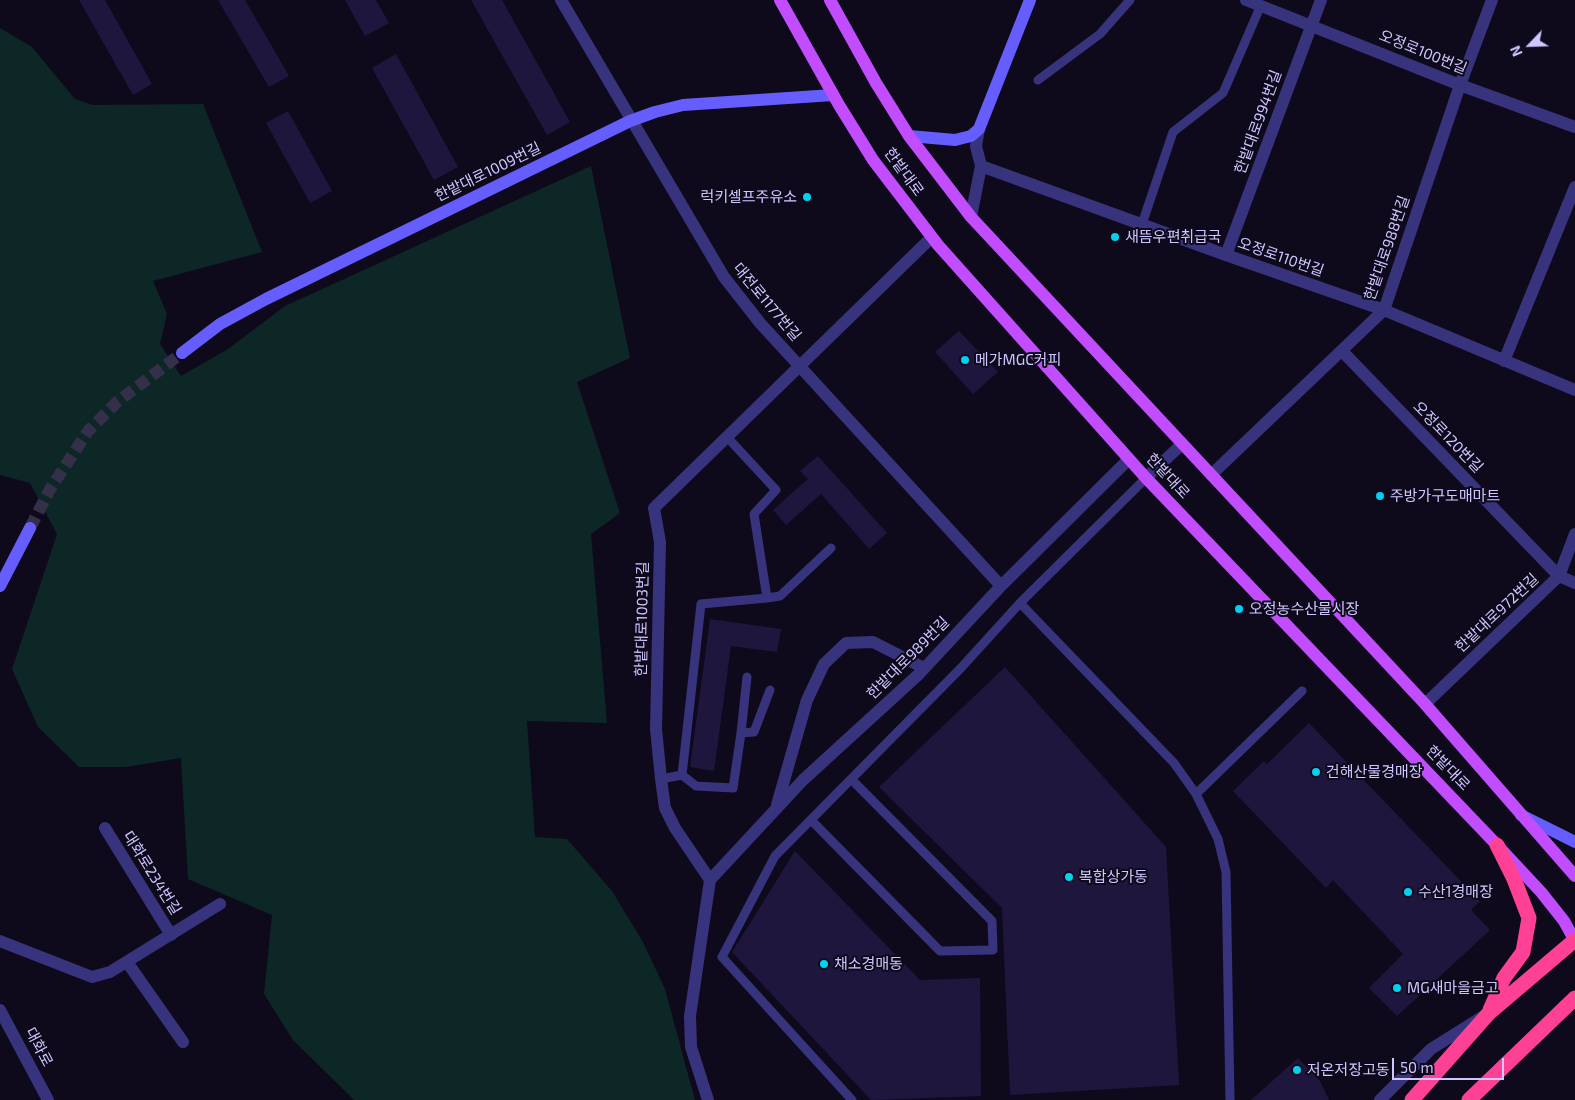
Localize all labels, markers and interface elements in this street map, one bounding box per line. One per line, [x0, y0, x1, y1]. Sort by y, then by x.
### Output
north arrow [1505, 20, 1555, 70]
street label: 오정로100번길 [1376, 26, 1470, 78]
text: N [1506, 43, 1526, 59]
street label: 한밭대로994번길 [1231, 68, 1285, 176]
street label: 한밭대로1009번길 [432, 139, 544, 205]
street label: 한밭대로 [880, 144, 928, 200]
place label: 럭키셀프주유소 [700, 188, 797, 206]
marker: 럭키셀프주유소 [801, 191, 813, 203]
street label: 한밭대로988번길 [1361, 193, 1413, 303]
place label: 새뜸우편취급국 [1125, 228, 1222, 246]
marker: 새뜸우편취급국 [1109, 231, 1121, 243]
street label: 오정로110번길 [1236, 234, 1326, 280]
street label: 대전로1177번길 [729, 259, 805, 345]
place label: 메가MGC커피 [975, 351, 1061, 369]
marker: 메가MGC커피 [959, 354, 971, 366]
street label: 오정로120번길 [1409, 397, 1487, 477]
street label: 한밭대로 [1143, 450, 1193, 502]
place label: 주방가구도매마트 [1390, 487, 1500, 505]
marker: 주방가구도매마트 [1374, 490, 1386, 502]
street label: 한밭대로1003번길 [632, 561, 652, 677]
street label: 한밭대로972번길 [1452, 570, 1542, 656]
place label: 오정농수산물시장 [1249, 600, 1359, 618]
marker: 오정농수산물시장 [1233, 603, 1245, 615]
street label: 한밭대로989번길 [863, 613, 953, 703]
street label: 한밭대로 [1422, 742, 1474, 794]
place label: 건해산물경매장 [1326, 763, 1423, 781]
marker: 건해산물경매장 [1310, 766, 1322, 778]
street label: 대화로234번길 [119, 828, 185, 918]
place label: 복합상가동 [1079, 868, 1148, 886]
marker: 복합상가동 [1063, 871, 1075, 883]
place label: 수산1경매장 [1418, 883, 1493, 901]
marker: 수산1경매장 [1402, 886, 1414, 898]
place label: 채소경매동 [834, 955, 903, 973]
marker: 채소경매동 [818, 958, 830, 970]
place label: MG새마을금고 [1407, 979, 1499, 997]
marker: MG새마을금고 [1391, 982, 1403, 994]
street label: 대화로 [21, 1024, 57, 1070]
scale bar [1395, 1048, 1508, 1080]
text: 50 m [1400, 1058, 1434, 1076]
place label: 저온저장고동 [1307, 1061, 1390, 1079]
marker: 저온저장고동 [1291, 1064, 1303, 1076]

